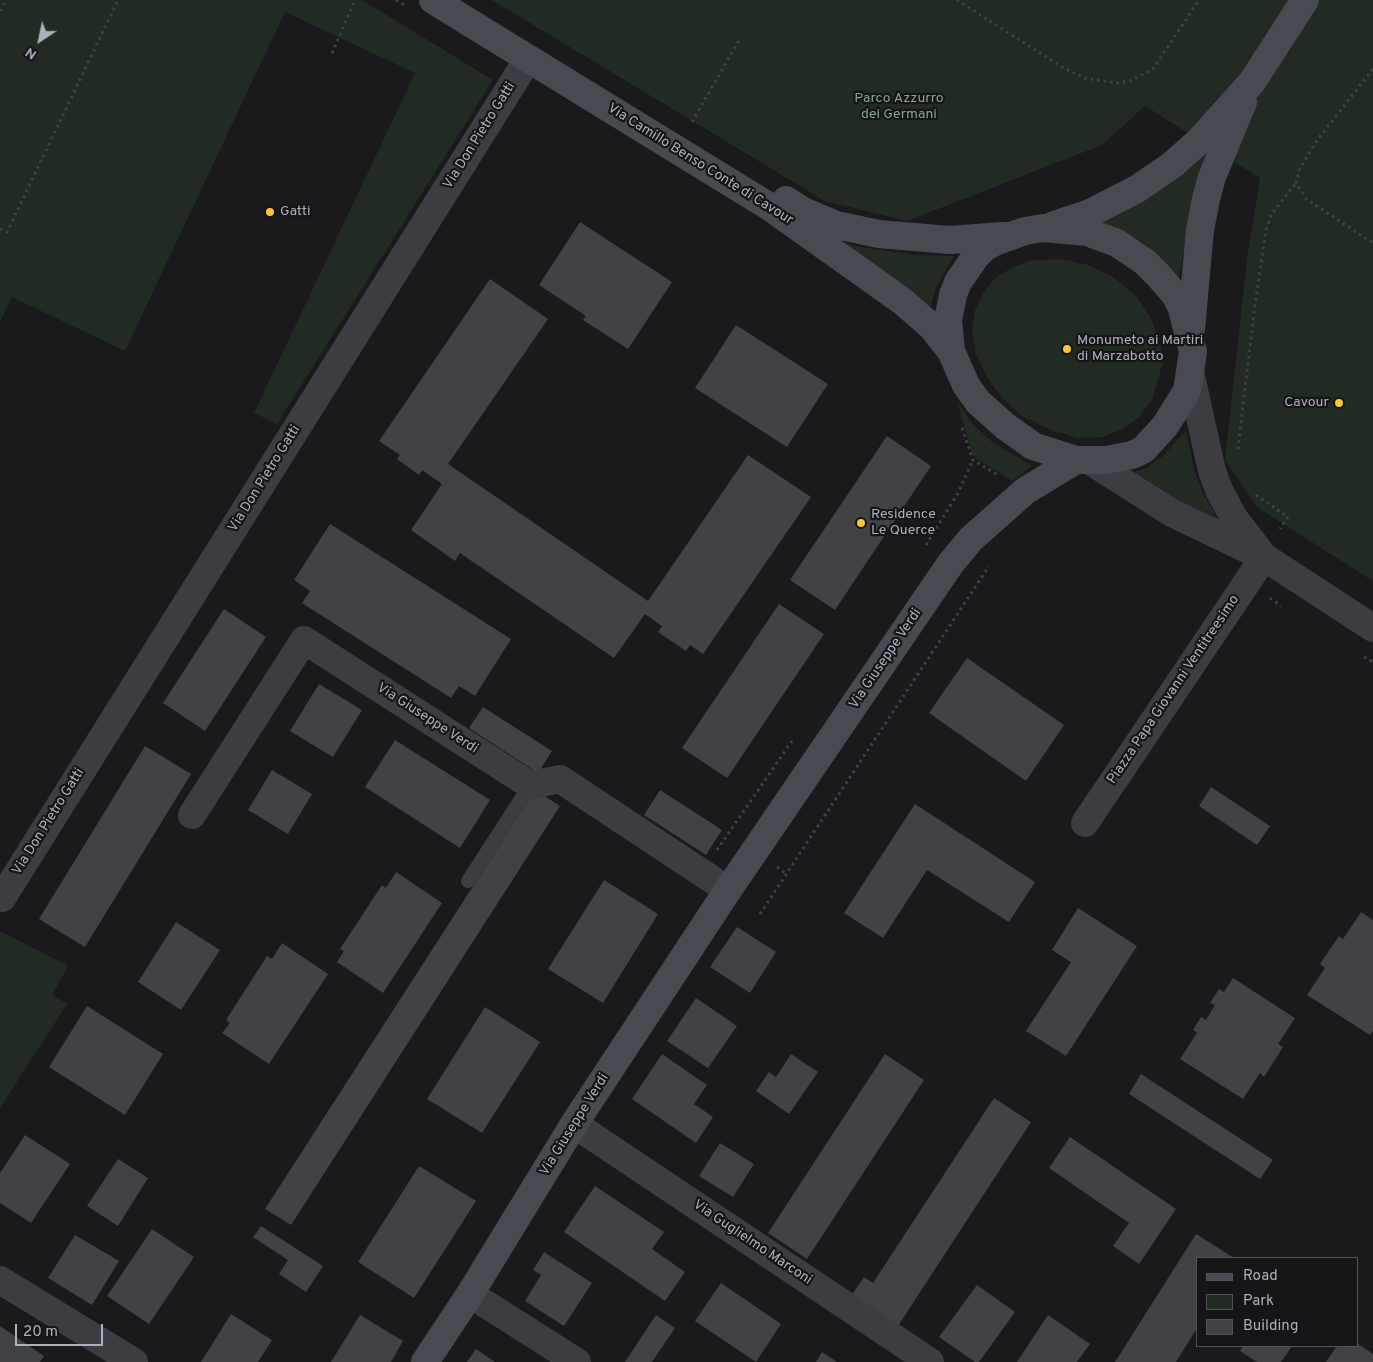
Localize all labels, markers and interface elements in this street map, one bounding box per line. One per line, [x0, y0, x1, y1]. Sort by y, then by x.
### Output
north arrow [15, 15, 65, 65]
text: N [22, 43, 40, 63]
street label: Via Don Pietro Gatti [440, 79, 520, 193]
park label: Parco Azzurro dei Germani [854, 91, 944, 124]
street label: Via Camillo Benso Conte di Cavour [604, 101, 796, 229]
place label: Gatti [280, 204, 310, 220]
marker: Gatti [264, 206, 276, 218]
place label: Monumeto ai Martiri di Marzabotto [1077, 333, 1203, 366]
marker: Monumeto ai Martiri di Marzabotto [1061, 343, 1073, 355]
place label: Cavour [1284, 395, 1329, 411]
marker: Cavour [1333, 397, 1345, 409]
street label: Via Don Pietro Gatti [225, 422, 305, 536]
place label: Residence Le Querce [871, 507, 936, 540]
marker: Residence Le Querce [855, 517, 867, 529]
street label: Piazza Papa Giovanni Ventitreesimo [1104, 592, 1244, 788]
street label: Via Giuseppe Verdi [846, 606, 926, 712]
street label: Via Giuseppe Verdi [373, 680, 481, 758]
street label: Via Don Pietro Gatti [9, 765, 89, 879]
street label: Via Giuseppe Verdi [537, 1071, 613, 1179]
street label: Via Guglielmo Marconi [689, 1197, 815, 1289]
legend [1196, 1257, 1358, 1347]
text: Road [1243, 1267, 1278, 1286]
text: Park [1243, 1292, 1274, 1311]
scale bar [18, 1314, 105, 1346]
text: Building [1243, 1317, 1298, 1336]
text: 20 m [23, 1323, 58, 1342]

